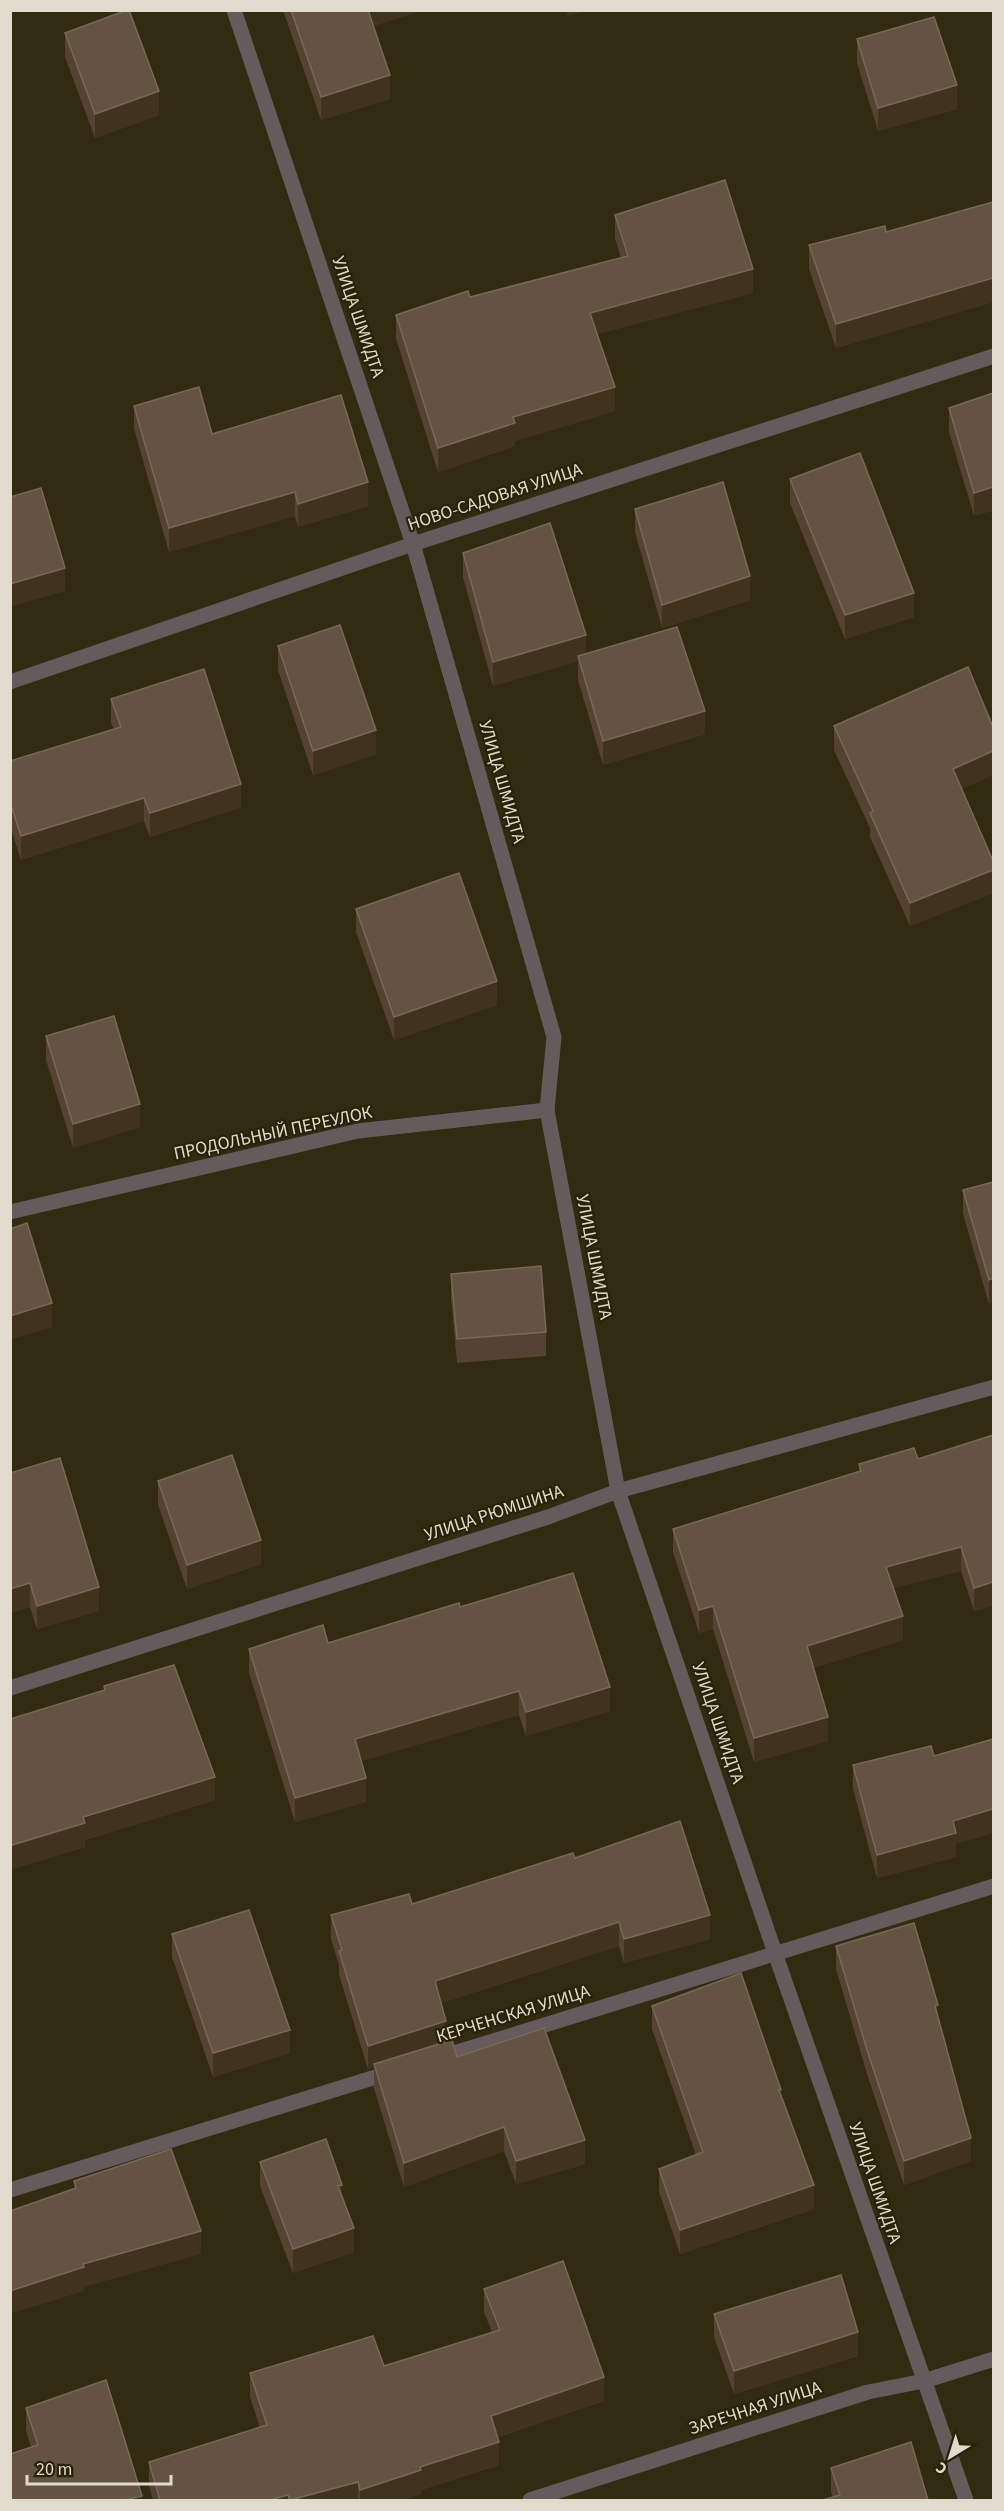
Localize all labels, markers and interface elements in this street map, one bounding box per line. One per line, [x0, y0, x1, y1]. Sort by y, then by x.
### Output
street label: УЛИЦА ШМИДТА [326, 253, 391, 381]
street label: НОВО-САДОВАЯ УЛИЦА [404, 457, 586, 537]
street label: УЛИЦА ШМИДТА [473, 718, 532, 847]
street label: ПРОДОЛЬНЫЙ ПЕРЕУЛОК [172, 1100, 375, 1166]
street label: УЛИЦА ШМИДТА [570, 1192, 618, 1322]
street label: УЛИЦА РЮМШИНА [421, 1479, 567, 1547]
street label: УЛИЦА ШМИДТА [686, 1659, 751, 1787]
street label: КЕРЧЕНСКАЯ УЛИЦА [433, 1979, 593, 2049]
street label: УЛИЦА ШМИДТА [843, 2119, 908, 2247]
street label: ЗАРЕЧНАЯ УЛИЦА [685, 2375, 825, 2441]
north arrow [920, 2427, 980, 2487]
scale bar [27, 2448, 171, 2486]
text: С [931, 2456, 952, 2480]
text: 20 m [36, 2457, 72, 2482]

